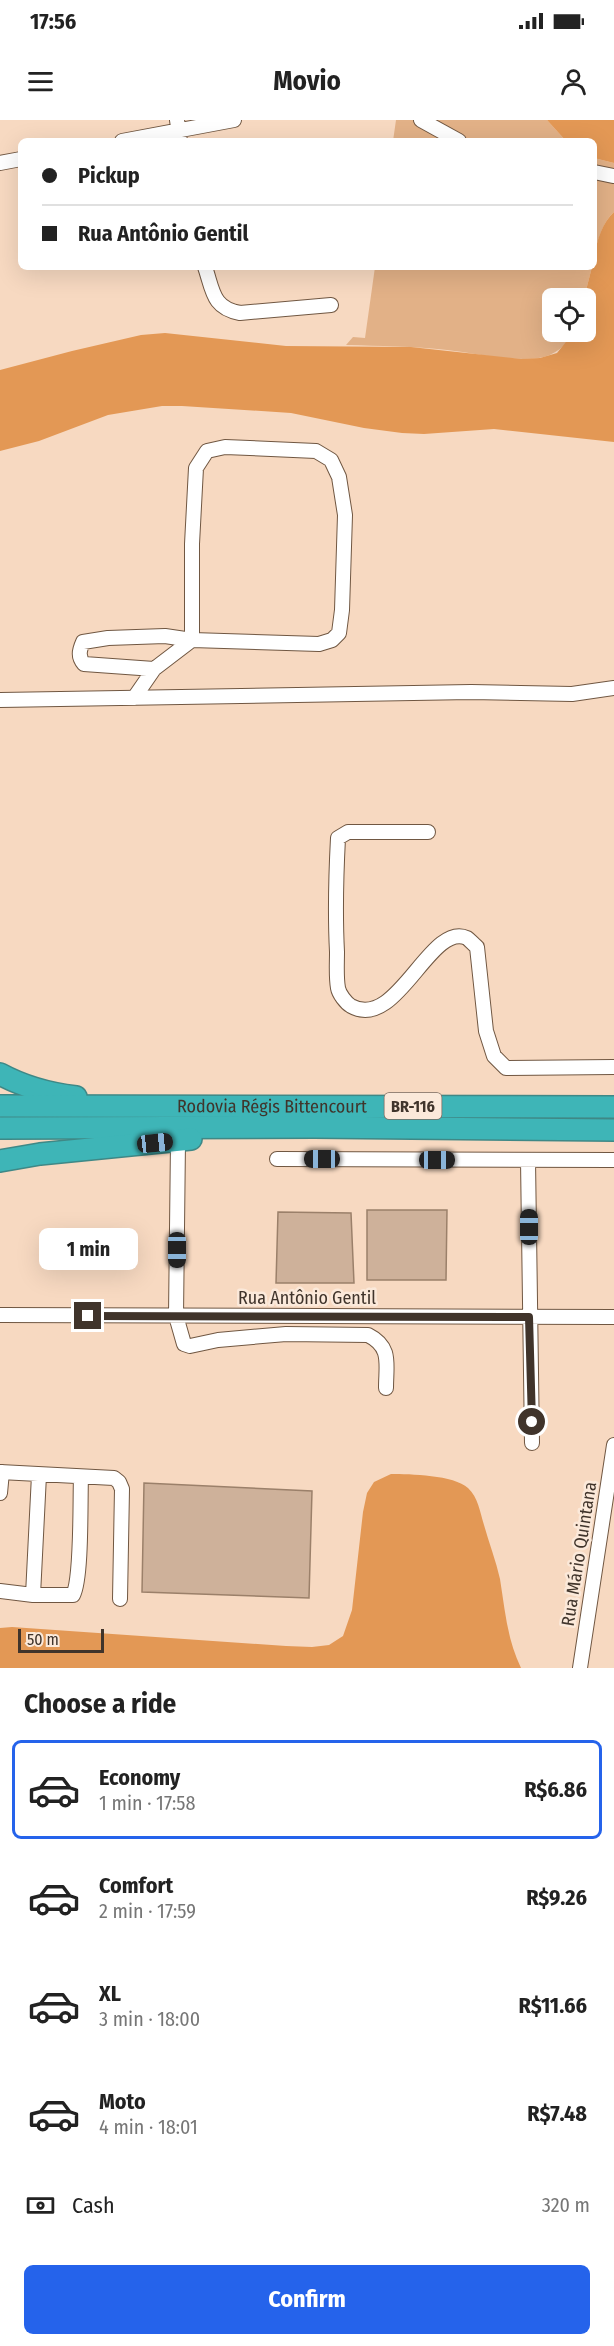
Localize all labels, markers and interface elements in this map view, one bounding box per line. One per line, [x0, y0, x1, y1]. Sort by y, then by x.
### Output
text: 17:56 [30, 8, 76, 35]
icon: menu [24, 65, 57, 98]
text: Movio [273, 65, 341, 97]
icon: person [557, 65, 590, 98]
text: Pickup [78, 162, 140, 189]
text: Rua Antônio Gentil [78, 220, 249, 247]
map controls [542, 288, 596, 342]
button: locate [542, 288, 596, 342]
road number: BR-116 [384, 1093, 442, 1119]
street label: Rodovia Régis Bittencourt [177, 1095, 367, 1118]
car [136, 1132, 174, 1154]
car [304, 1150, 340, 1168]
car [419, 1151, 455, 1169]
car [520, 1209, 538, 1245]
callout: 1 min [38, 1229, 138, 1271]
car [168, 1232, 186, 1268]
text: 1 min [67, 1237, 110, 1261]
street label: Rua Antônio Gentil [238, 1287, 376, 1309]
route end [74, 1302, 101, 1329]
route start [518, 1408, 545, 1435]
street label: Rua Mário Quintana [557, 1480, 601, 1628]
scale bar [18, 1626, 104, 1654]
text: 50 m [27, 1630, 59, 1649]
text: Choose a ride [24, 1688, 176, 1720]
icon: car [27, 1763, 81, 1817]
text: Economy [99, 1764, 180, 1791]
text: R$6.86 [524, 1776, 587, 1803]
text: 1 min · 17:58 [99, 1791, 196, 1815]
icon: car [27, 1871, 81, 1925]
text: Comfort [99, 1872, 173, 1899]
text: R$9.26 [526, 1884, 587, 1911]
text: 2 min · 17:59 [99, 1899, 196, 1923]
icon: car [27, 1979, 81, 2033]
text: XL [99, 1980, 121, 2007]
text: R$11.66 [519, 1992, 587, 2019]
text: 3 min · 18:00 [99, 2007, 200, 2031]
icon: car [27, 2087, 81, 2141]
text: Moto [99, 2088, 146, 2115]
text: R$7.48 [527, 2100, 587, 2127]
text: 4 min · 18:01 [99, 2115, 198, 2139]
icon: cash [24, 2189, 57, 2222]
text: Cash [72, 2192, 115, 2219]
text: 320 m [542, 2193, 590, 2217]
button: Confirm [24, 2265, 590, 2334]

